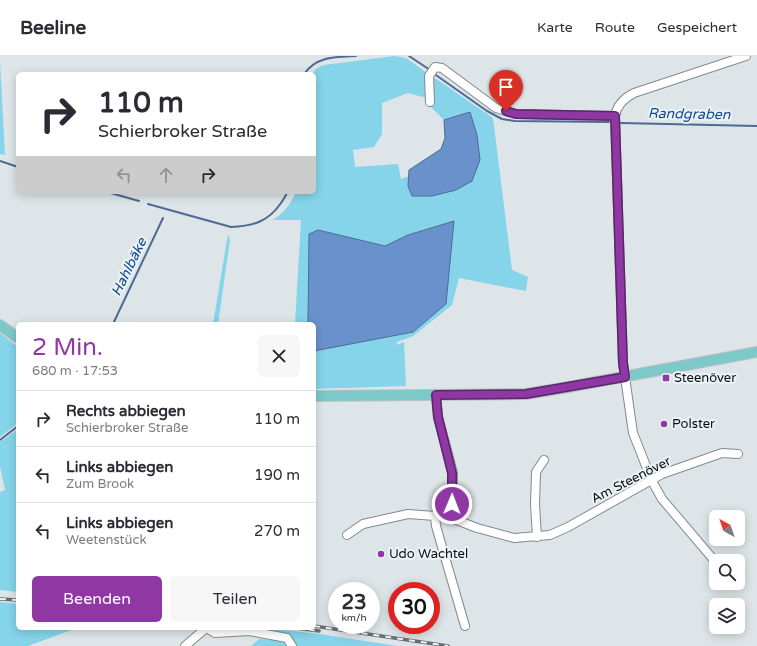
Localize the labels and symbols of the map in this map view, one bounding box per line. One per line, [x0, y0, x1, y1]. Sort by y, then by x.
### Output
pin [489, 70, 523, 111]
water label: Randgraben [648, 105, 731, 123]
water label: Hahlbäke [108, 234, 151, 299]
place label: Steenöver [674, 370, 736, 386]
marker: Steenöver [661, 373, 671, 383]
place label: Polster [672, 416, 715, 432]
marker: Polster [659, 419, 669, 429]
street label: Am Steenöver [589, 453, 673, 507]
position arrow [431, 483, 473, 525]
north arrow [709, 510, 745, 546]
place label: Udo Wachtel [389, 546, 468, 562]
marker: Udo Wachtel [376, 549, 386, 559]
speed limit sign: 30 [388, 582, 440, 634]

